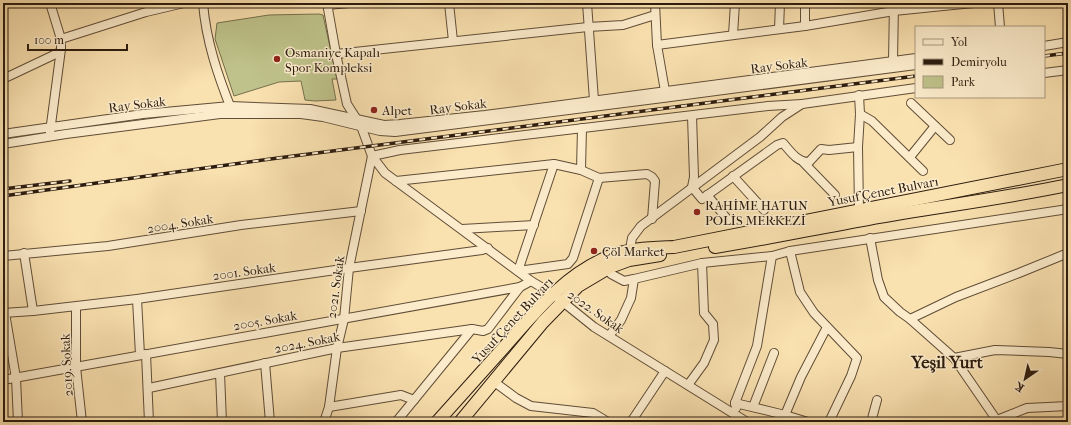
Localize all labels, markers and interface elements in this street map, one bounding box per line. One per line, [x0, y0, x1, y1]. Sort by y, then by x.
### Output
scale bar [28, 26, 127, 52]
legend [915, 26, 1045, 98]
text: 100 m [34, 33, 64, 47]
text: Yol [950, 35, 968, 49]
place label: Osmaniye Kapalı Spor Kompleksi [285, 45, 380, 75]
marker: Osmaniye Kapalı Spor Kompleksi [272, 54, 282, 64]
street label: Ray Sokak [749, 54, 809, 76]
text: Demiryolu [951, 55, 1007, 69]
text: Park [951, 75, 976, 89]
street label: Ray Sokak [107, 93, 167, 115]
street label: Ray Sokak [428, 95, 488, 117]
place label: Alpet [381, 103, 413, 118]
marker: Alpet [369, 105, 379, 115]
street label: Yusuf Çenet Bulvarı [826, 173, 940, 210]
place label: RAHİME HATUN POLİS MERKEZİ [705, 198, 808, 228]
marker: RAHİME HATUN POLİS MERKEZİ [692, 207, 702, 217]
street label: 2004. Sokak [146, 211, 215, 236]
place label: Çöl Market [602, 244, 665, 259]
marker: Çöl Market [589, 246, 599, 256]
street label: 2021. Sokak [324, 255, 347, 319]
street label: 2001. Sokak [212, 260, 277, 283]
street label: Yusuf Çenet Bulvarı [468, 274, 556, 367]
street label: 2022. Sokak [565, 287, 627, 336]
street label: 2005. Sokak [232, 307, 298, 333]
street label: 2024. Sokak [273, 329, 341, 356]
street label: 2019. Sokak [57, 333, 76, 397]
district label: Yeşil Yurt [910, 352, 984, 373]
north arrow [1005, 359, 1045, 399]
text: K [1012, 379, 1027, 395]

